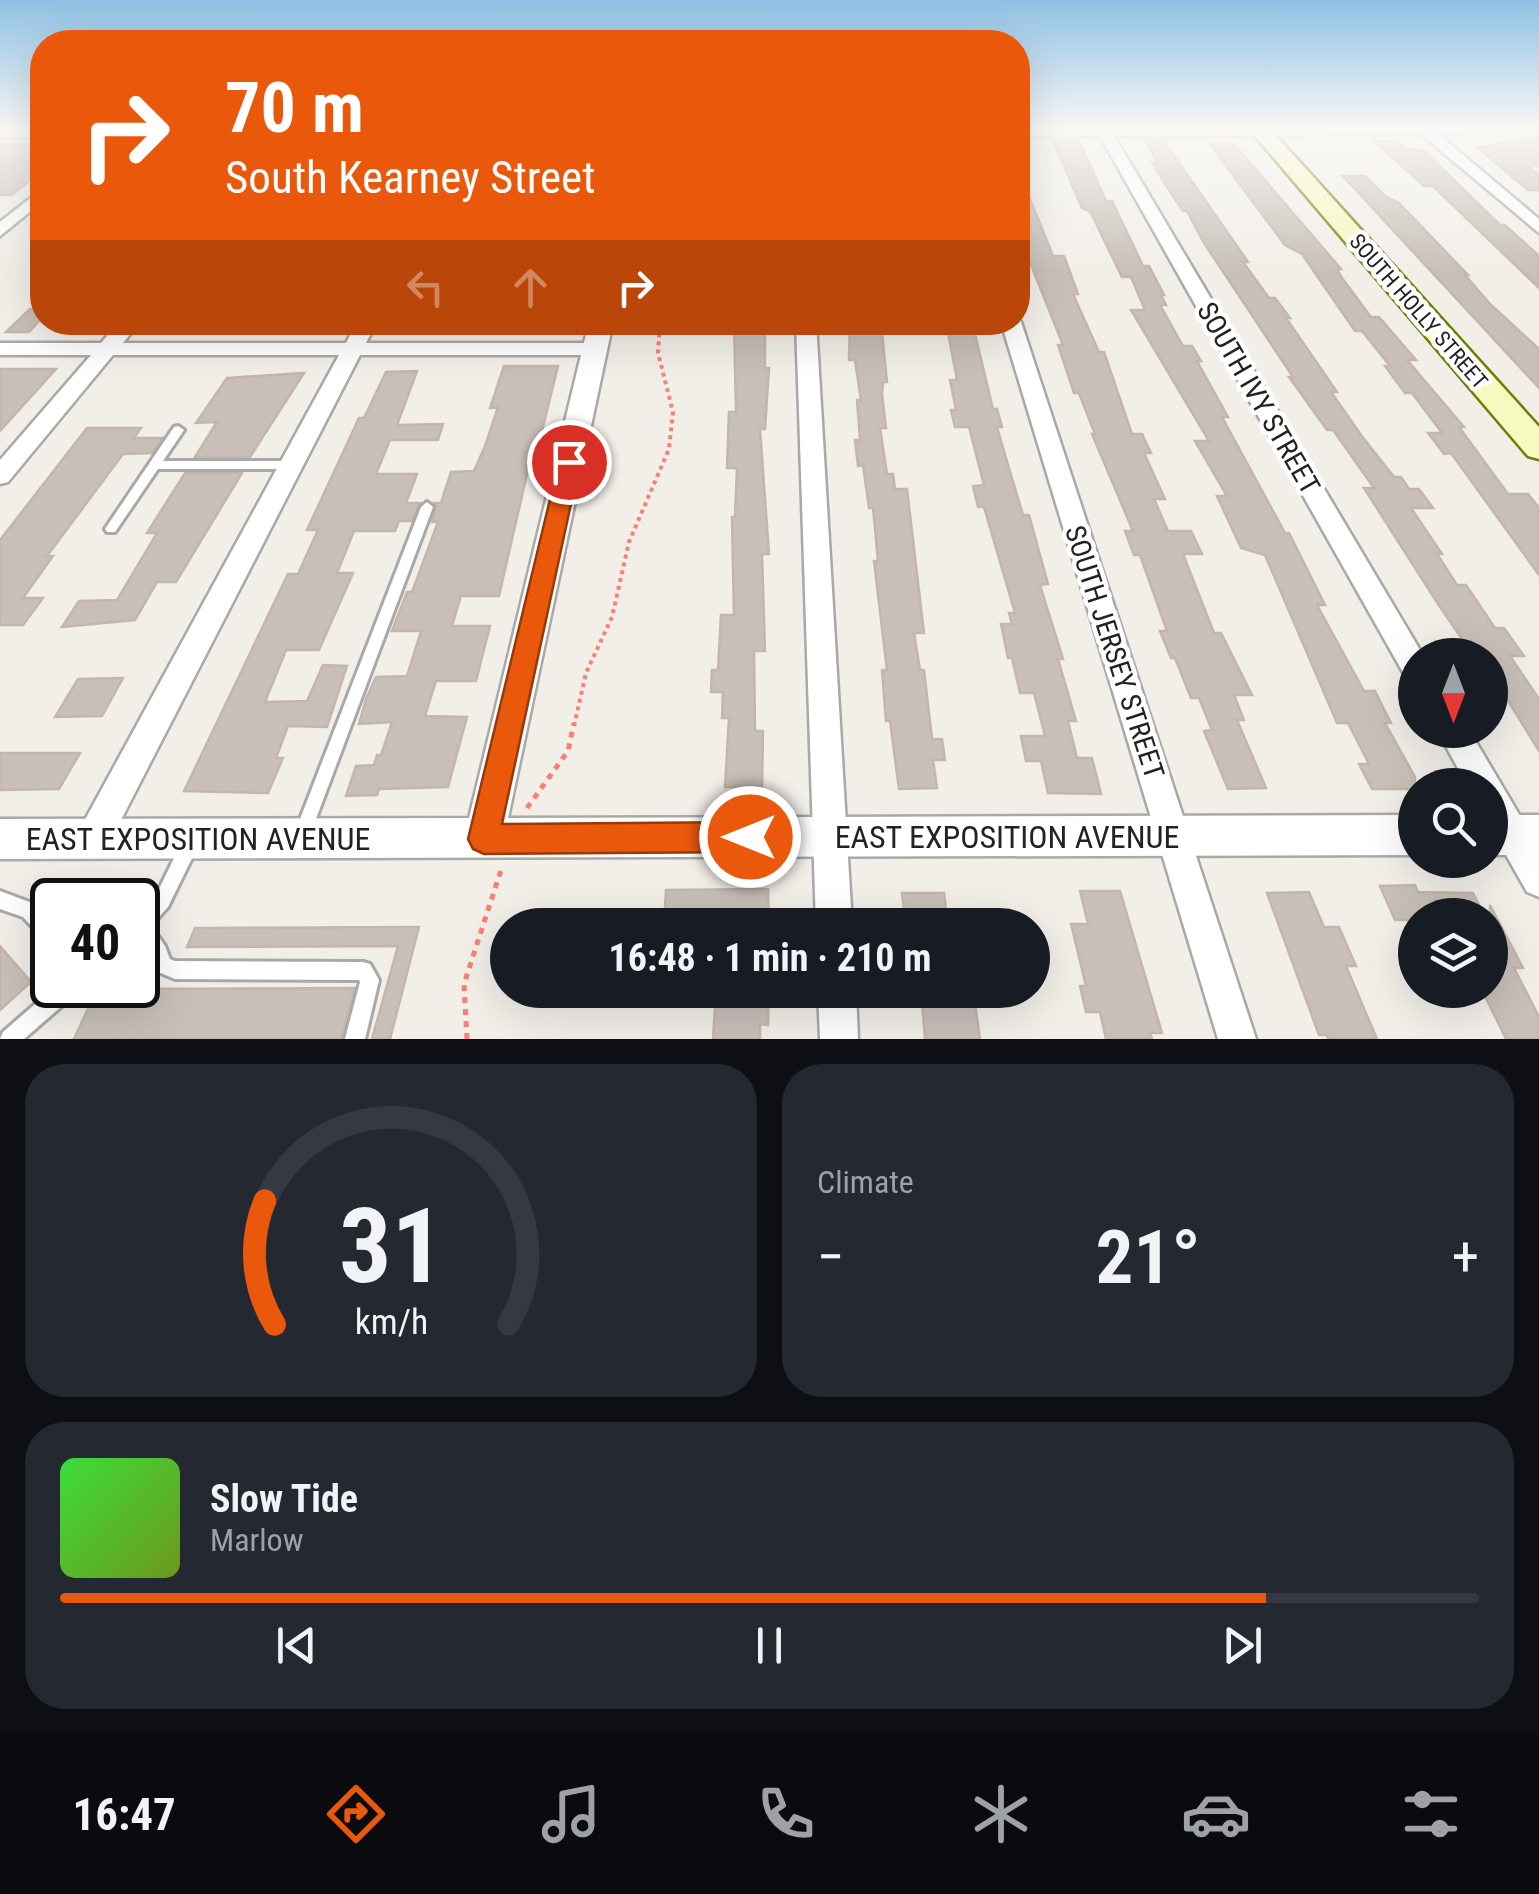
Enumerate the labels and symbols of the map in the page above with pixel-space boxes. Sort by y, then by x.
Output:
street label: SOUTH HOLLY STREET [1345,229,1493,394]
street label: SOUTH IVY STREET [1190,297,1327,500]
pin [527,420,612,505]
street label: SOUTH JERSEY STREET [1058,522,1171,783]
north arrow [1398,638,1508,748]
position arrow [698,785,802,889]
street label: EAST EXPOSITION AVENUE [835,818,1179,856]
street label: EAST EXPOSITION AVENUE [26,820,370,858]
speed limit sign: 40 [30,878,160,1008]

